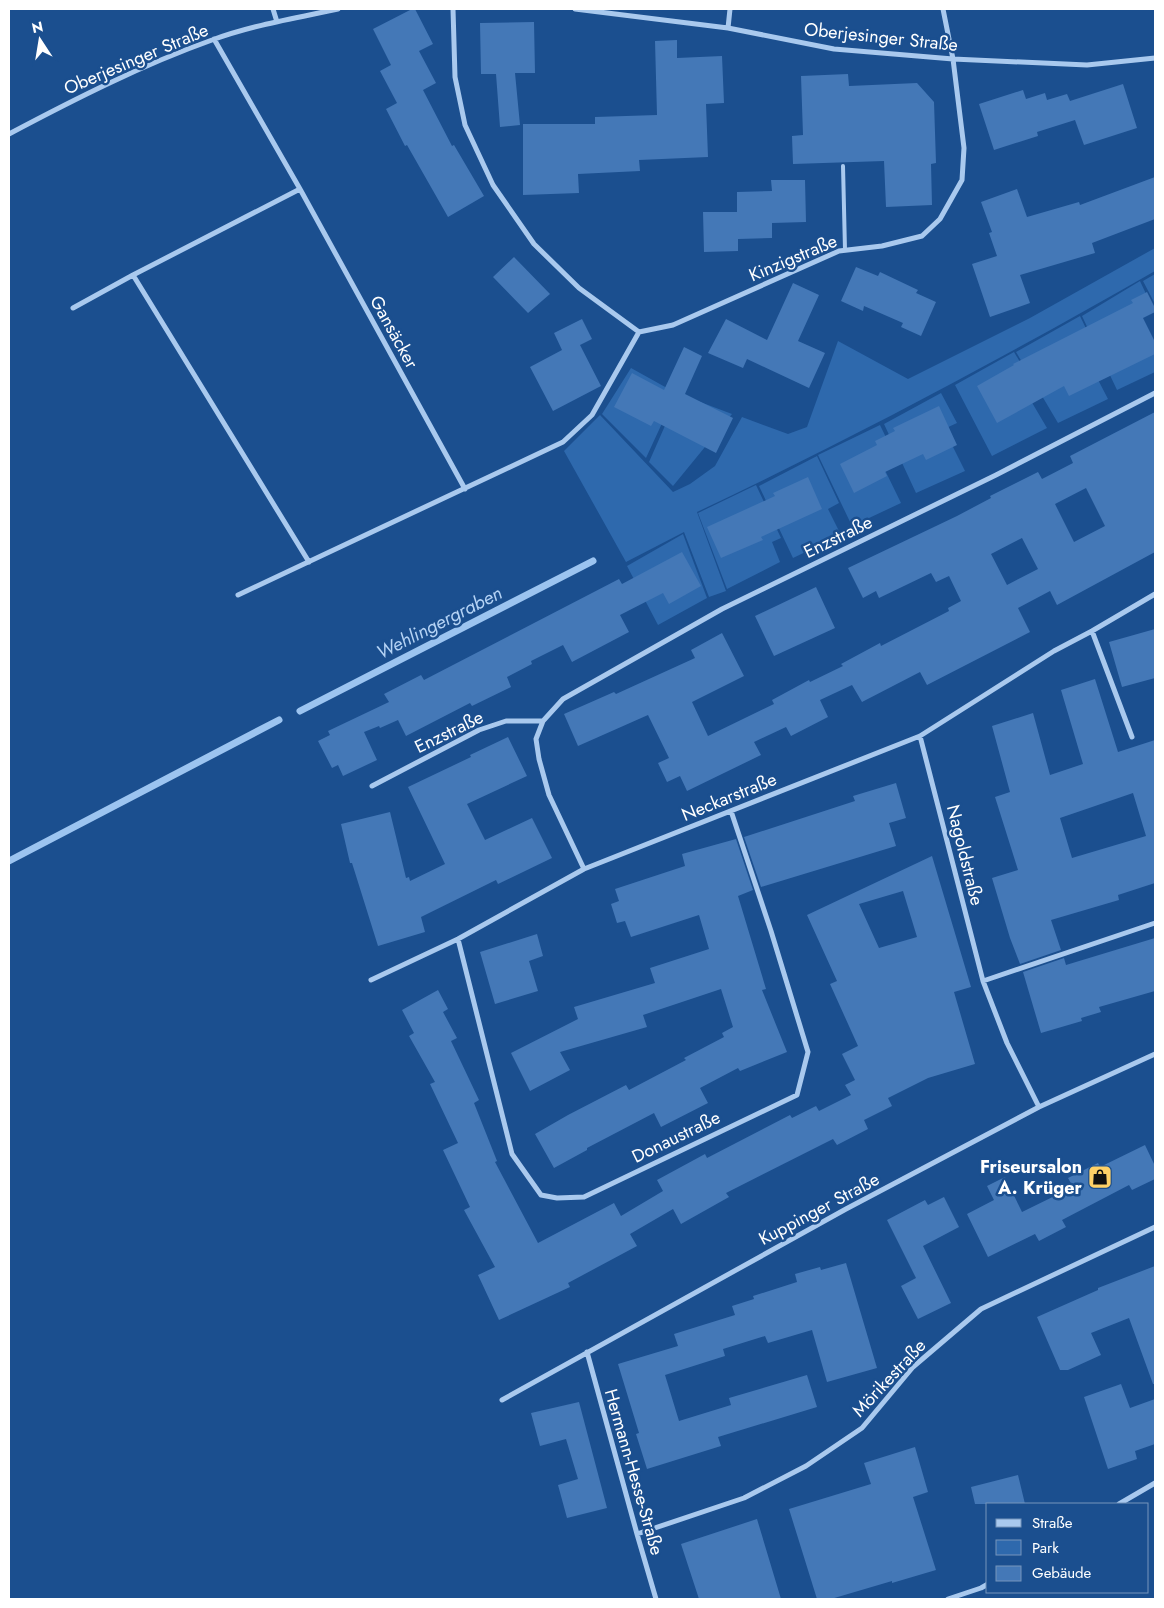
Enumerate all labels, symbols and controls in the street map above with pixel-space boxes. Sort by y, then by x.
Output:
north arrow [15,15,65,65]
text: N [30,16,45,38]
street label: Oberjesinger Straße [803,16,959,58]
street label: Oberjesinger Straße [60,17,212,101]
street label: Kinzigstraße [745,228,841,288]
street label: Gansäcker [363,291,425,374]
street label: Enzstraße [799,509,877,565]
water label: Wehlingergraben [372,579,507,666]
street label: Enzstraße [410,704,488,760]
street label: Neckarstraße [678,766,780,828]
street label: Nagoldstraße [940,802,990,908]
street label: Donaustraße [627,1104,725,1170]
place label: Friseursalon A. Krüger [980,1154,1083,1201]
shop icon: Friseursalon A. Krüger [1087,1164,1113,1190]
street label: Kuppinger Straße [754,1166,884,1252]
street label: Mörikestraße [846,1333,932,1423]
street label: Hermann-Hesse-Straße [598,1386,670,1558]
legend [986,1503,1149,1593]
text: Straße [1032,1512,1073,1534]
text: Park [1032,1537,1059,1559]
text: Gebäude [1032,1562,1092,1584]

